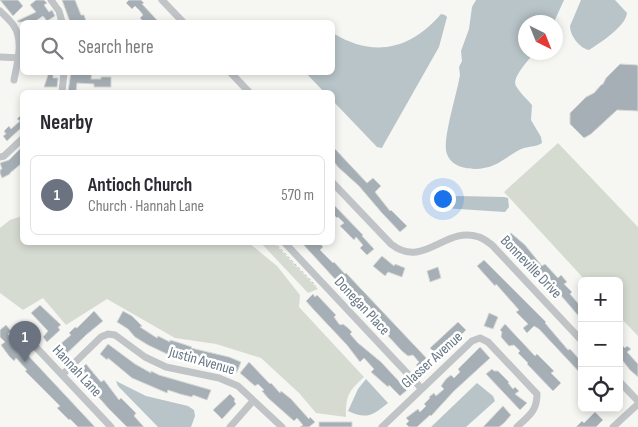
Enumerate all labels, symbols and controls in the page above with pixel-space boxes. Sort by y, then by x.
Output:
north arrow [518,15,563,60]
search box [20,20,335,75]
icon: search [38,34,66,62]
text: Search here [78,36,154,59]
text: Nearby [40,110,93,135]
text: Antioch Church [88,174,192,197]
text: 1 [54,186,60,205]
text: 570 m [281,186,314,205]
your location [430,186,456,212]
text: Church · Hannah Lane [88,197,204,216]
street label: Bonneville Drive [496,231,566,303]
street label: Donegan Place [330,273,394,339]
map controls [578,277,623,412]
button: + [578,277,623,322]
pin: 1 [9,321,41,362]
button: − [578,322,623,367]
street label: Glasser Avenue [397,327,467,393]
street label: Hannah Lane [48,341,106,401]
street label: Justin Avenue [166,342,237,379]
button: locate [578,367,623,412]

